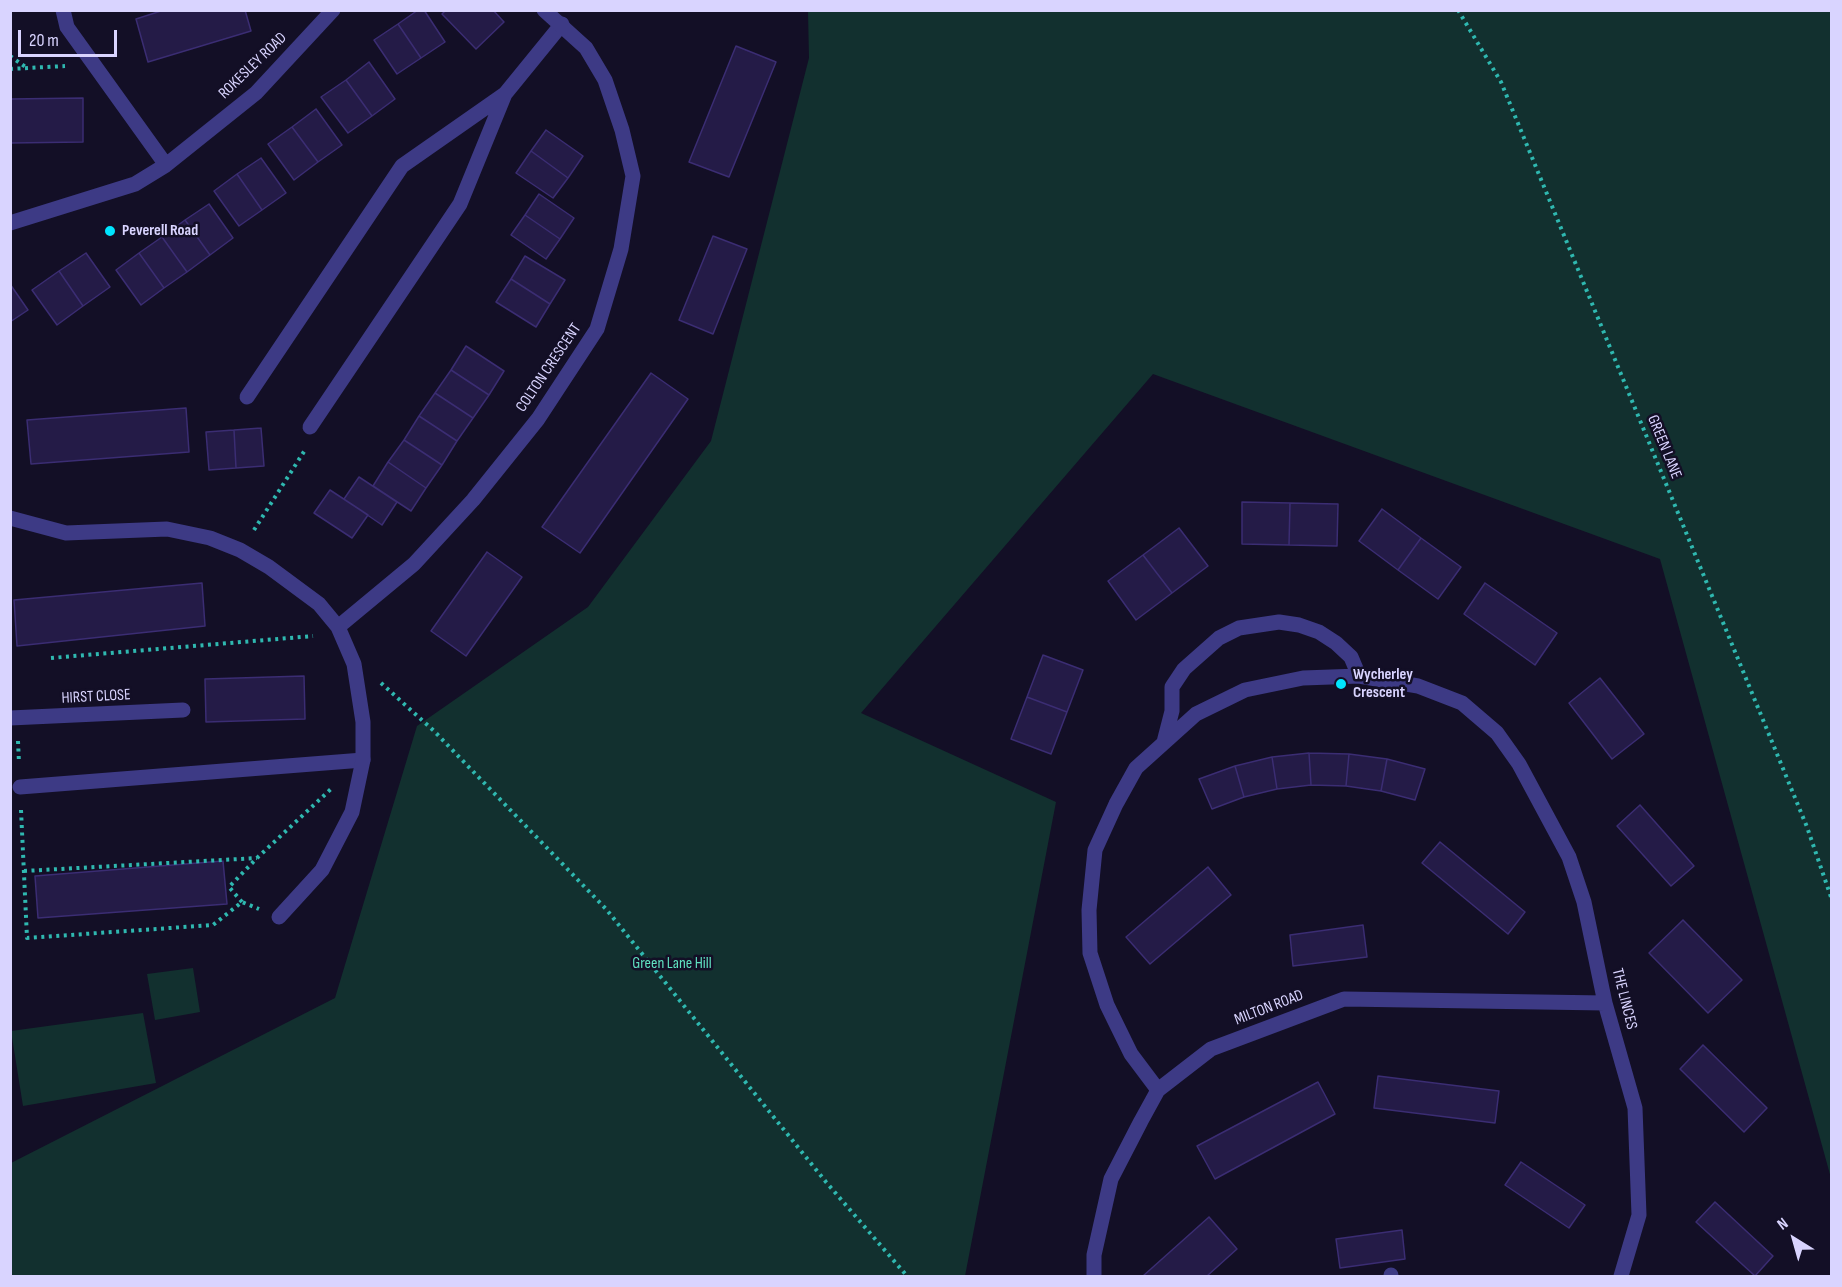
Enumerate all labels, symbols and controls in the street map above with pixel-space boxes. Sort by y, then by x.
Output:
scale bar [21,18,120,56]
street label: ROKESLEY ROAD [215,29,291,103]
text: 20 m [29,30,59,51]
place label: Peverell Road [122,221,198,241]
marker: Peverell Road [103,224,117,238]
street label: COLTON CRESCENT [512,320,586,416]
street label: GREEN LANE [1643,412,1685,482]
place label: Wycherley Crescent [1353,665,1413,703]
marker: Wycherley Crescent [1334,677,1348,691]
street label: HIRST CLOSE [61,686,131,708]
park label: Green Lane Hill [632,954,712,974]
street label: THE LINCES [1607,966,1641,1032]
street label: MILTON ROAD [1232,986,1306,1030]
north arrow [1764,1209,1824,1269]
text: N [1774,1214,1792,1234]

